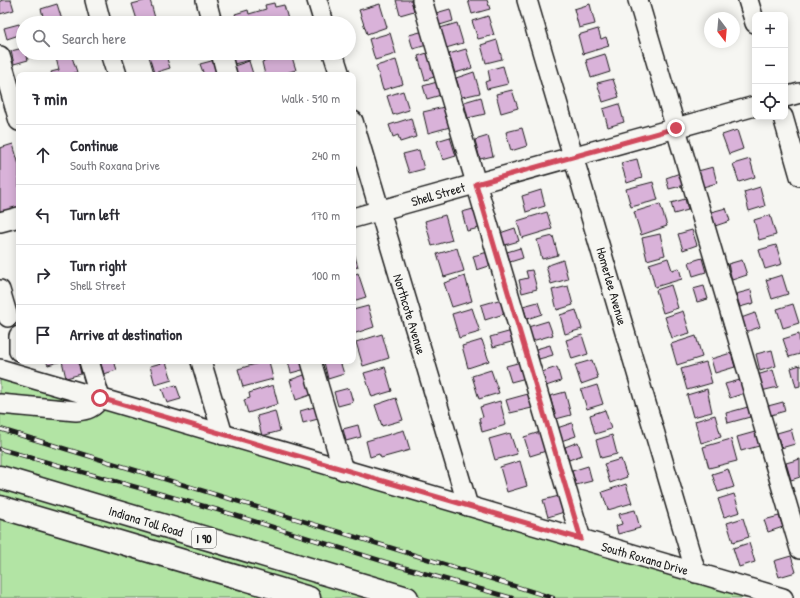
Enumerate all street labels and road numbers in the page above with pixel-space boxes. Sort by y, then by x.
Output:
street label: Shell Street [409,178,468,210]
street label: Homerlee Avenue [592,245,632,327]
street label: Northcote Avenue [389,272,431,356]
street label: Indiana Toll Road [106,501,186,541]
road number: I 90 [192,528,216,548]
street label: South Roxana Drive [599,537,691,579]

